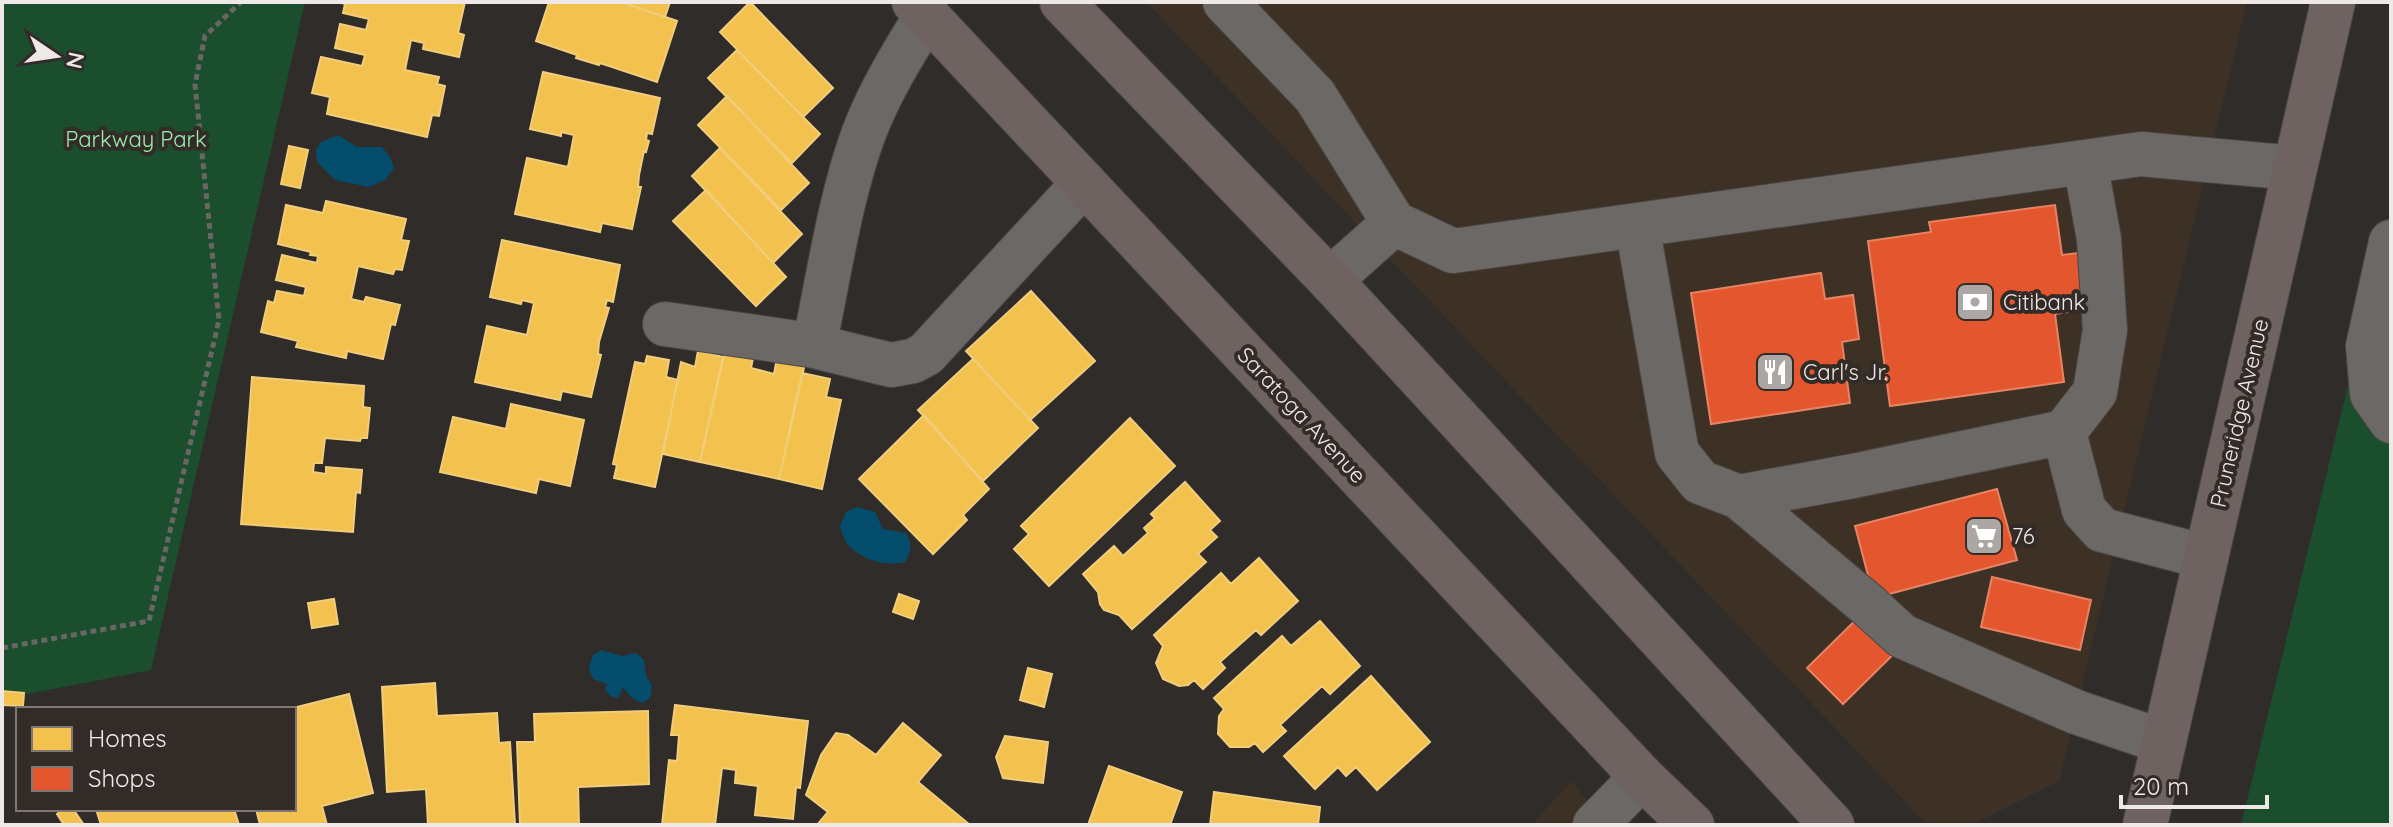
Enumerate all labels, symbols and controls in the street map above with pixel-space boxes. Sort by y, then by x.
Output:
north arrow [16,16,96,96]
text: N [60,49,91,72]
park label: Parkway Park [65,125,207,153]
bank icon: Citibank [1954,281,1996,323]
place label: Citibank [2003,288,2085,316]
street label: Pruneridge Avenue [2204,316,2274,510]
street label: Saratoga Avenue [1232,341,1372,489]
restaurant icon: Carl's Jr. [1754,351,1796,393]
place label: Carl's Jr. [1803,358,1888,386]
supermarket icon: 76 [1963,515,2005,557]
place label: 76 [2012,522,2035,550]
legend [16,707,296,811]
text: Homes [88,723,166,753]
scale bar [2121,759,2267,809]
text: Shops [88,763,155,793]
text: 20 m [2133,771,2189,801]

